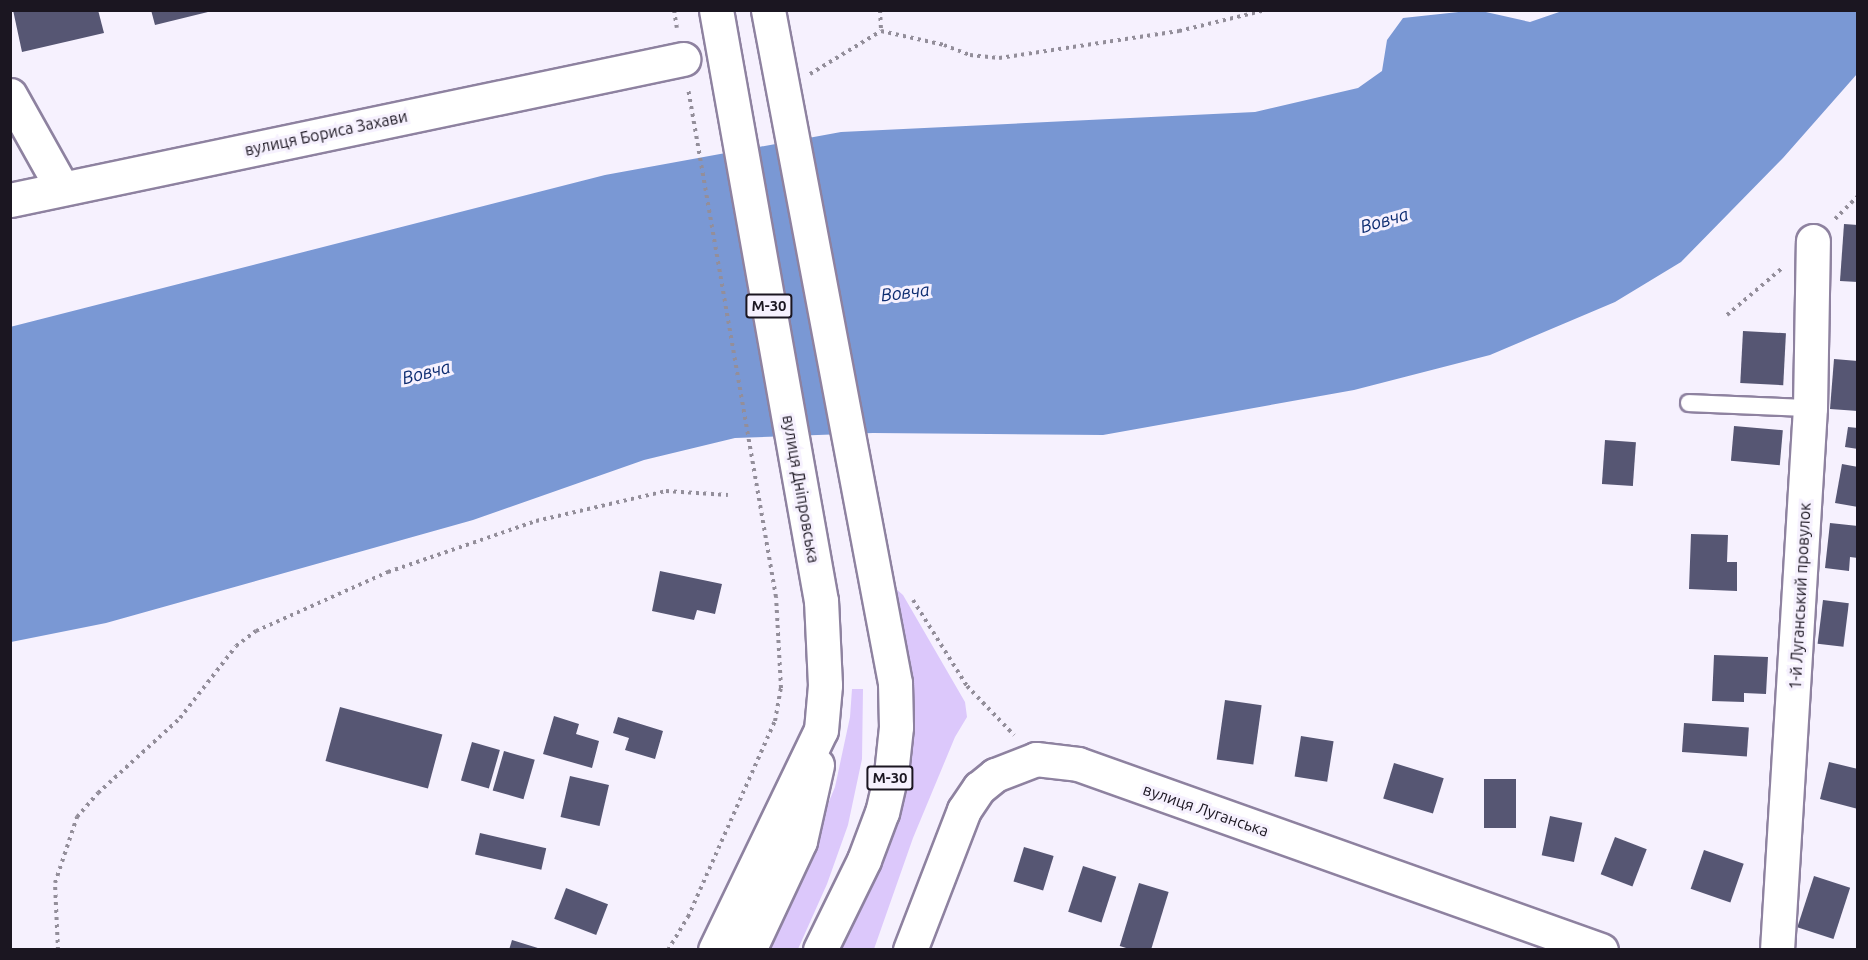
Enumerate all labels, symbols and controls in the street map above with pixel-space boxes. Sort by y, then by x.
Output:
street label: вулиця Бориса Захави [243,106,409,160]
water label: Вовча [1357,203,1411,237]
water label: Вовча [879,278,931,306]
road number: М-30 [745,294,793,318]
water label: Вовча [400,356,452,388]
street label: вулиця Дніпровська [779,413,823,565]
street label: 1-й Луганський провулок [1786,502,1814,690]
road number: М-30 [866,766,914,790]
street label: вулиця Луганська [1141,779,1271,841]

